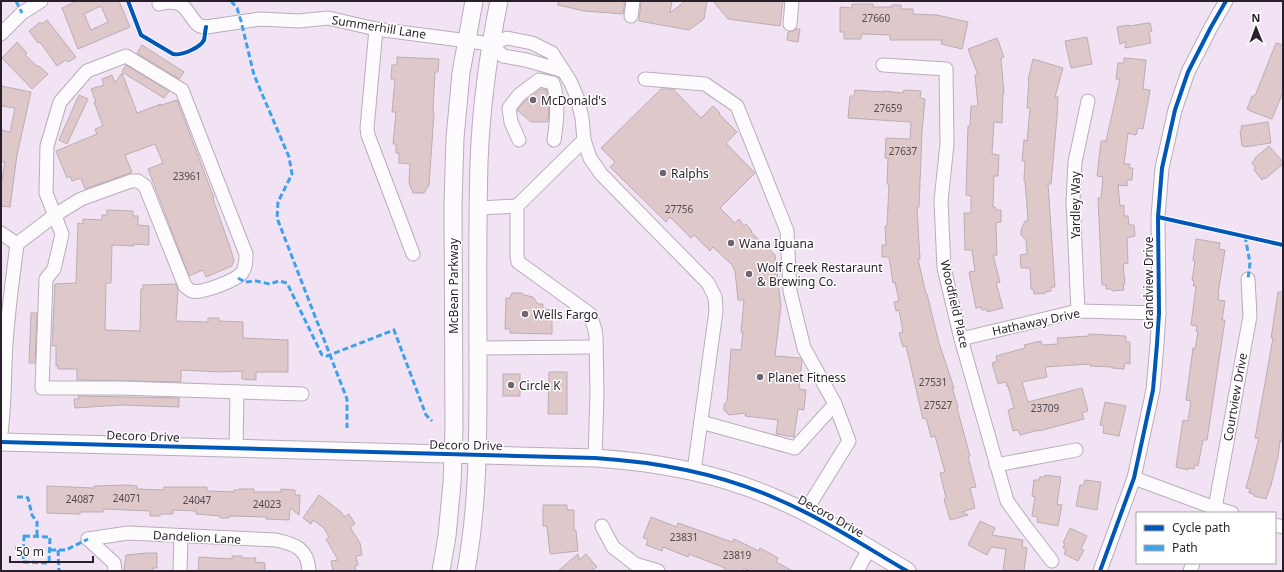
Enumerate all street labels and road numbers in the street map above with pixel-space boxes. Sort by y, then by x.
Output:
street label: Summerhill Lane [331,11,428,43]
street label: Yardley Way [1067,170,1084,239]
street label: Grandview Drive [1140,236,1157,329]
street label: McBean Parkway [445,237,462,334]
street label: Woodfield Place [937,258,973,350]
street label: Hathaway Drive [991,304,1082,340]
street label: Courtview Drive [1219,351,1251,443]
street label: Decoro Drive [106,426,180,446]
street label: Decoro Drive [429,436,503,454]
street label: Decoro Drive [795,491,867,541]
street label: Dandelion Lane [152,526,242,548]

